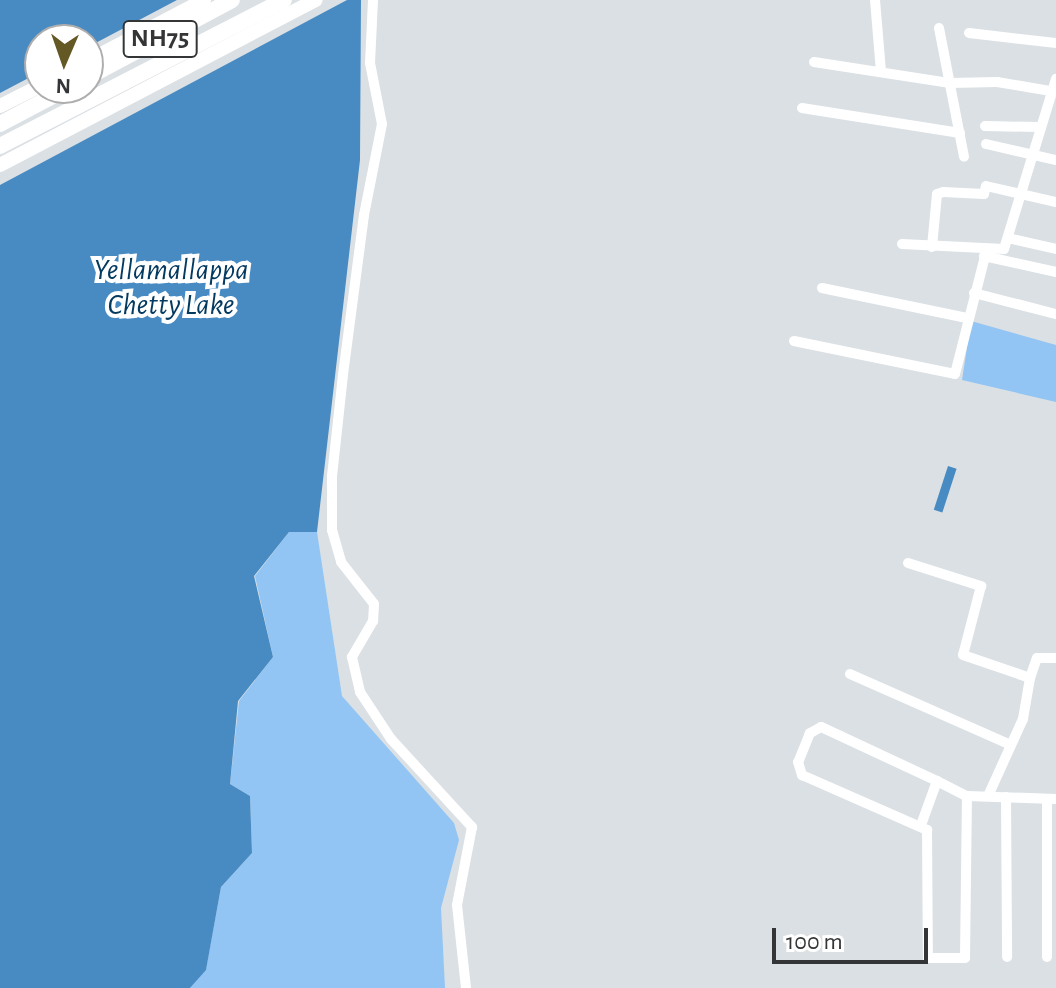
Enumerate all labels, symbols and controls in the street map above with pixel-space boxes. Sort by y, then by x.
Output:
road number: NH75 [122,17,198,61]
north arrow [24,24,104,104]
text: N [55,75,71,97]
water label: Yellamallappa Chetty Lake [94,252,248,322]
scale bar [776,912,932,962]
text: 100 m [786,930,843,954]

